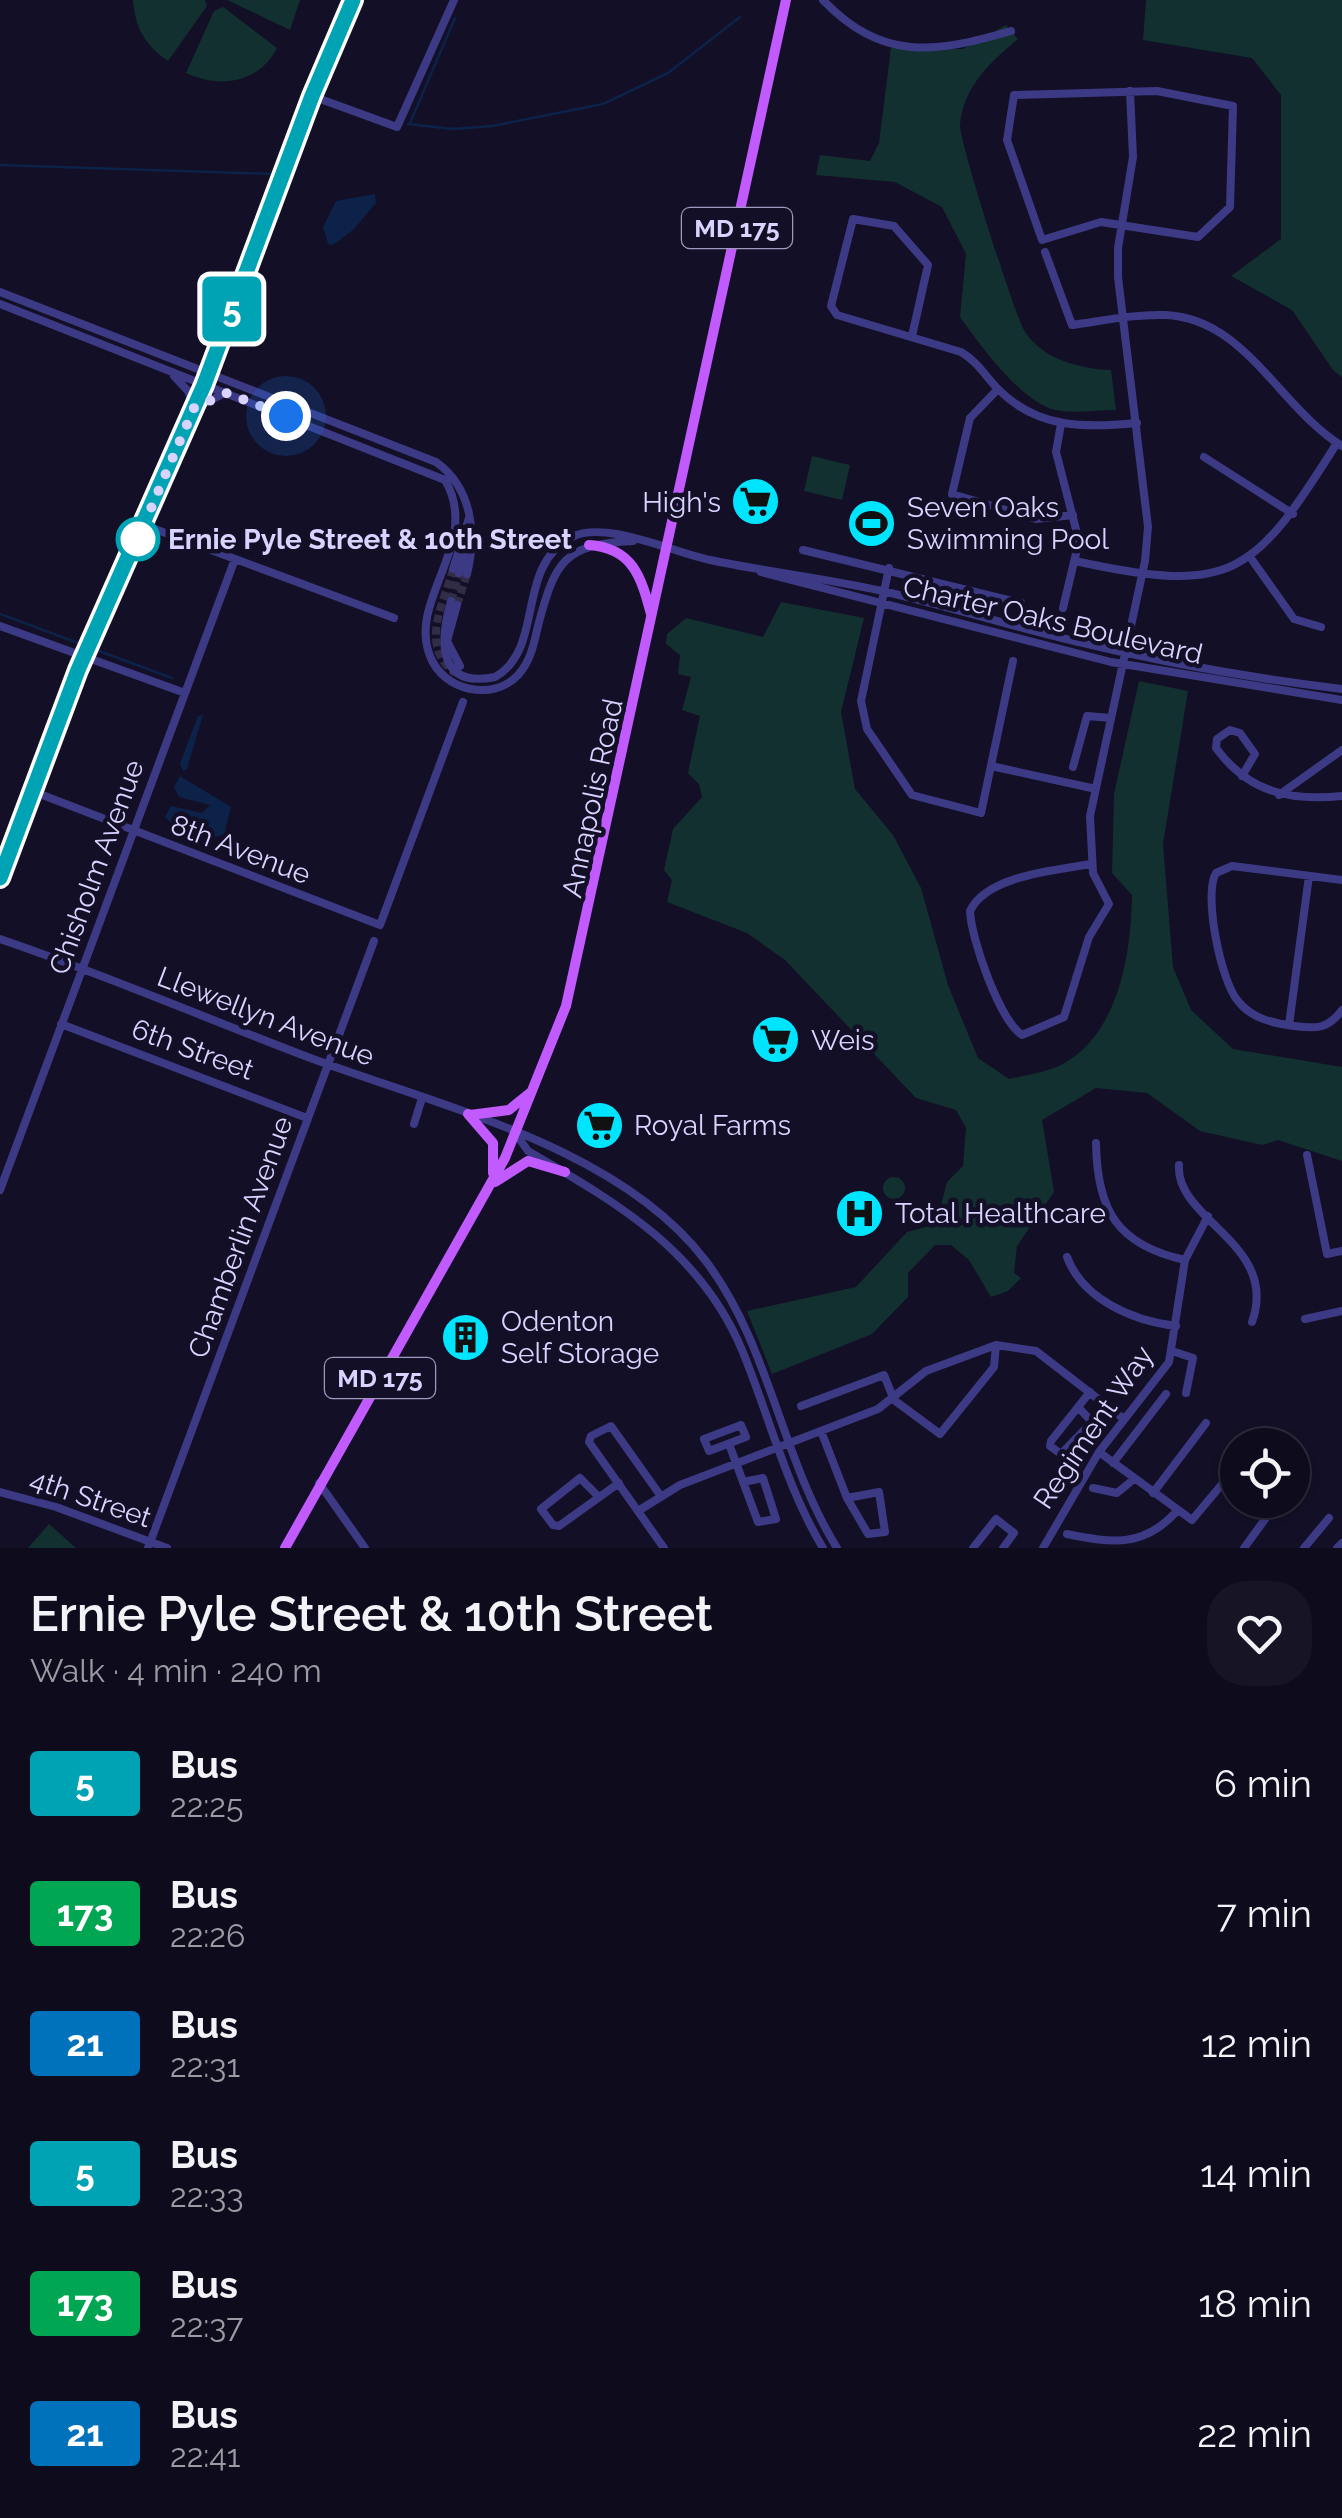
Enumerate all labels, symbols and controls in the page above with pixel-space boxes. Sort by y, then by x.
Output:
road number: MD 175 [682,208,792,248]
line badge: 5 [200,276,264,342]
text: 5 [222,289,242,330]
your location [261,391,311,441]
supermarket icon: High's [730,476,782,528]
place label: High's [642,486,721,519]
place label: Seven Oaks Swimming Pool [907,491,1109,556]
sports icon: Seven Oaks Swimming Pool [846,497,898,549]
marker: Ernie Pyle Street & 10th Street [117,518,159,560]
place label: Ernie Pyle Street & 10th Street [168,523,572,556]
street label: Charter Oaks Boulevard [900,570,1206,671]
street label: Annapolis Road [555,696,630,900]
street label: Chisholm Avenue [42,755,151,979]
street label: 8th Avenue [166,808,315,891]
street label: Llewellyn Avenue [153,960,379,1073]
street label: 6th Street [127,1012,259,1087]
supermarket icon: Weis [750,1014,802,1066]
place label: Weis [811,1024,874,1057]
supermarket icon: Royal Farms [573,1099,625,1151]
place label: Royal Farms [634,1109,791,1142]
street label: Chamberlin Avenue [181,1112,300,1362]
hospital icon: Total Healthcare [834,1187,886,1239]
place label: Total Healthcare [895,1197,1106,1230]
place label: Odenton Self Storage [501,1305,659,1370]
building icon: Odenton Self Storage [440,1311,492,1363]
street label: Regiment Way [1027,1340,1160,1515]
road number: MD 175 [325,1358,435,1398]
map controls [1220,1428,1310,1518]
button: locate [1220,1428,1310,1518]
street label: 4th Street [26,1462,156,1535]
button: heart [1207,1581,1312,1686]
text: Ernie Pyle Street & 10th Street [30,1586,713,1642]
text: Walk · 4 min · 240 m [30,1652,322,1689]
text: Bus [170,1742,238,1787]
text: 6 min [1214,1761,1312,1806]
text: 5 [75,1763,95,1804]
text: 22:25 [170,1787,243,1824]
text: Bus [170,1872,238,1917]
text: 7 min [1217,1891,1312,1936]
text: 173 [57,1893,113,1934]
text: 22:26 [170,1917,245,1954]
text: Bus [170,2002,238,2047]
text: 12 min [1201,2021,1312,2066]
text: 21 [66,2023,104,2064]
text: 22:31 [170,2047,240,2084]
text: Bus [170,2132,238,2177]
text: 14 min [1200,2151,1312,2196]
text: 5 [75,2153,95,2194]
text: 22:33 [170,2177,244,2214]
text: Bus [170,2262,238,2307]
text: 18 min [1198,2281,1312,2326]
text: 173 [57,2283,113,2324]
text: 22:37 [170,2307,243,2344]
text: Bus [170,2392,238,2437]
text: 22 min [1197,2411,1312,2456]
text: 21 [66,2413,104,2454]
text: 22:41 [170,2437,241,2474]

